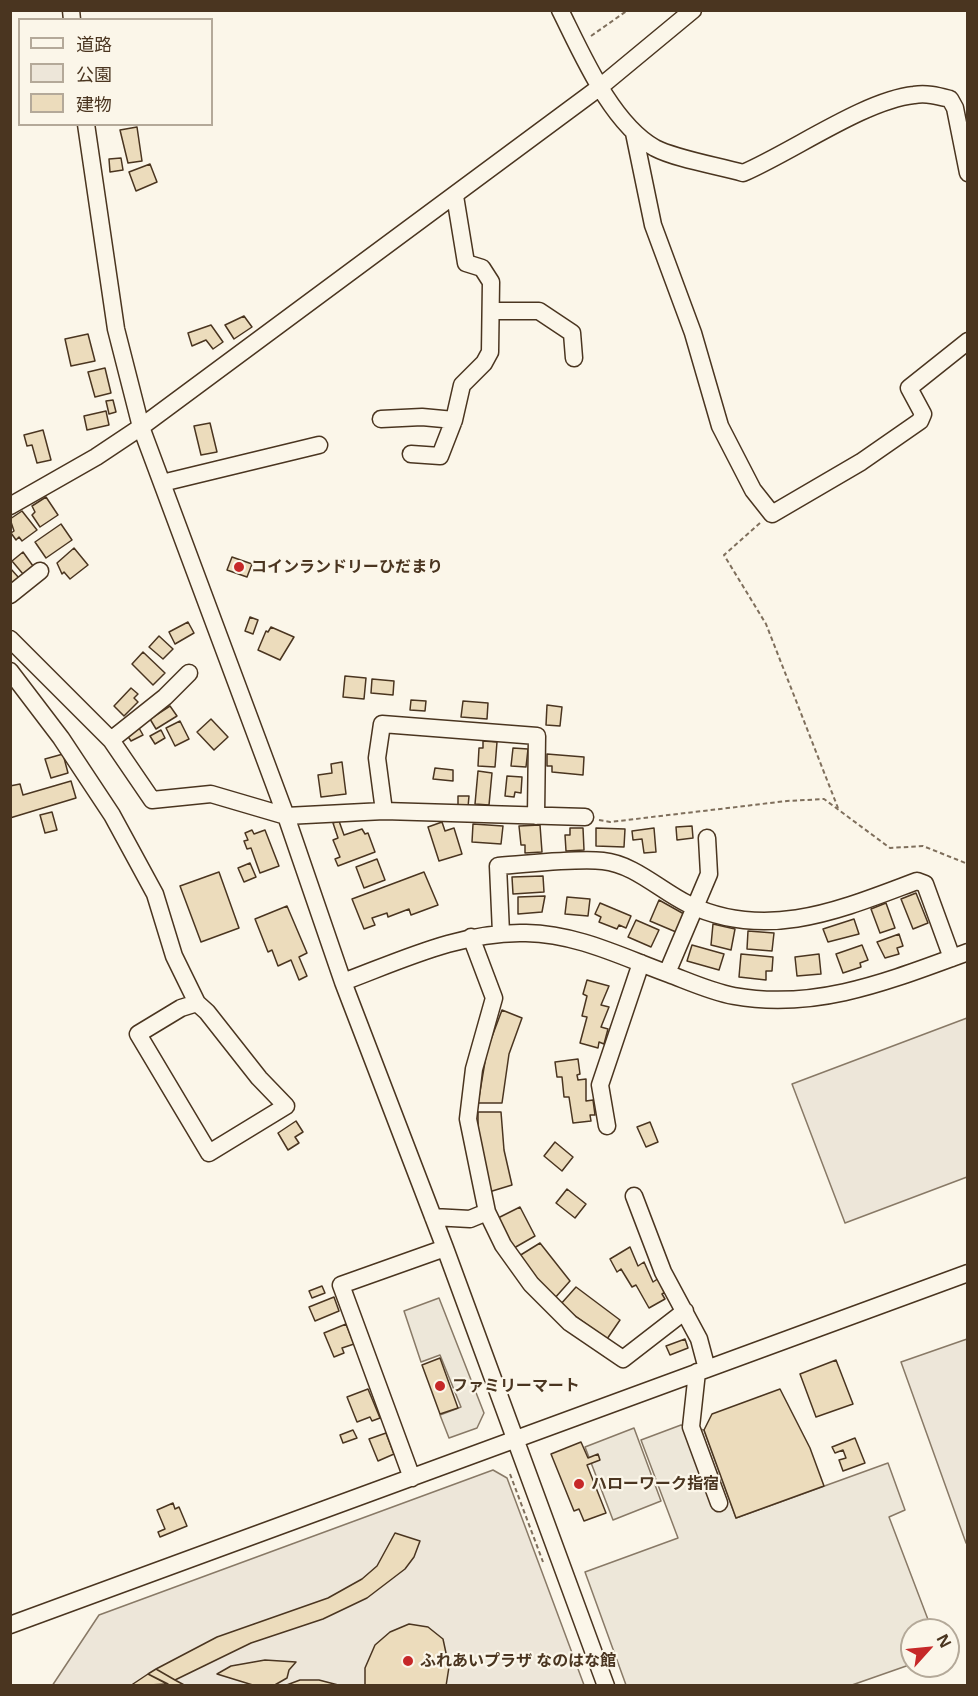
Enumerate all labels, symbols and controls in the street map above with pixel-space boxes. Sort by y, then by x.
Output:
legend [18,18,213,126]
text: 道路 [76,32,112,56]
text: 公園 [76,62,112,86]
text: 建物 [76,92,112,116]
place label: コインランドリーひだまり [251,557,443,577]
marker: コインランドリーひだまり [232,560,246,574]
place label: ファミリーマート [452,1376,580,1396]
marker: ファミリーマート [433,1379,447,1393]
place label: ハローワーク指宿 [591,1474,719,1494]
marker: ハローワーク指宿 [572,1477,586,1491]
north arrow [900,1618,960,1678]
text: N [931,1630,957,1652]
place label: ふれあいプラザ なのはな館 [420,1651,616,1671]
marker: ふれあいプラザ なのはな館 [401,1654,415,1668]

